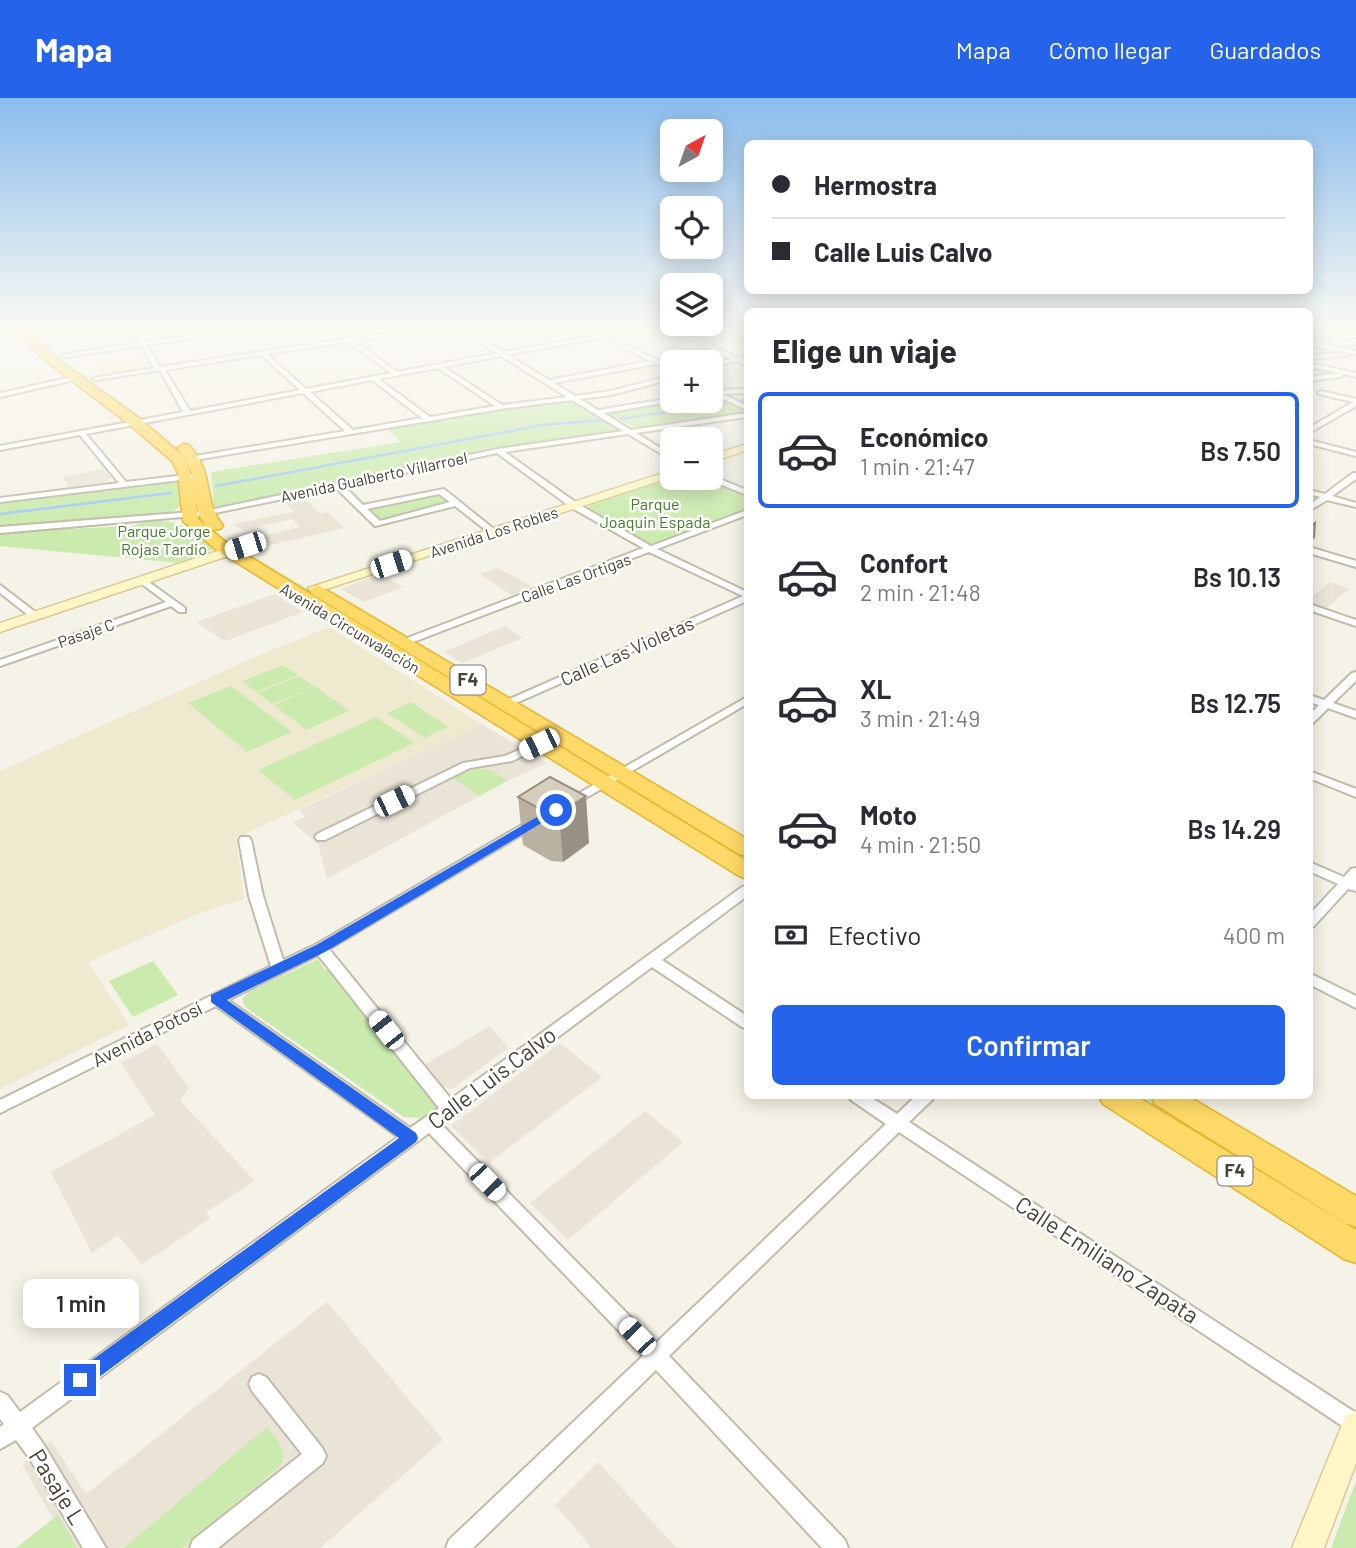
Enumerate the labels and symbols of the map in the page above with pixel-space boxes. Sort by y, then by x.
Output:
north arrow [660,119,723,182]
street label: Avenida Gualberto Villarroel [279,447,469,506]
park label: Parque Joaquin Espada [600,494,710,531]
street label: Avenida Los Robles [427,502,560,561]
park label: Parque Jorge Rojas Tardio [117,521,211,558]
car [222,530,269,562]
car [368,548,415,580]
street label: Calle Las Ortigas [518,549,633,606]
street label: Avenida Circunvalación [277,578,424,677]
street label: Calle Las Violetas [556,611,697,690]
street label: Pasaje C [55,614,117,651]
road number: F4 [450,666,486,694]
car [516,725,563,763]
car [371,782,418,820]
route start [540,794,572,826]
street label: Avenida Potosí [88,996,206,1071]
car [365,1007,408,1053]
street label: Calle Luis Calvo [422,1020,561,1135]
road number: F4 [1218,1156,1252,1186]
car [465,1160,510,1204]
street label: Calle Emiliano Zapata [1011,1189,1204,1329]
callout: 1 min [22,1278,138,1328]
car [615,1314,660,1358]
route end [64,1364,96,1396]
street label: Pasaje L [24,1444,92,1529]

